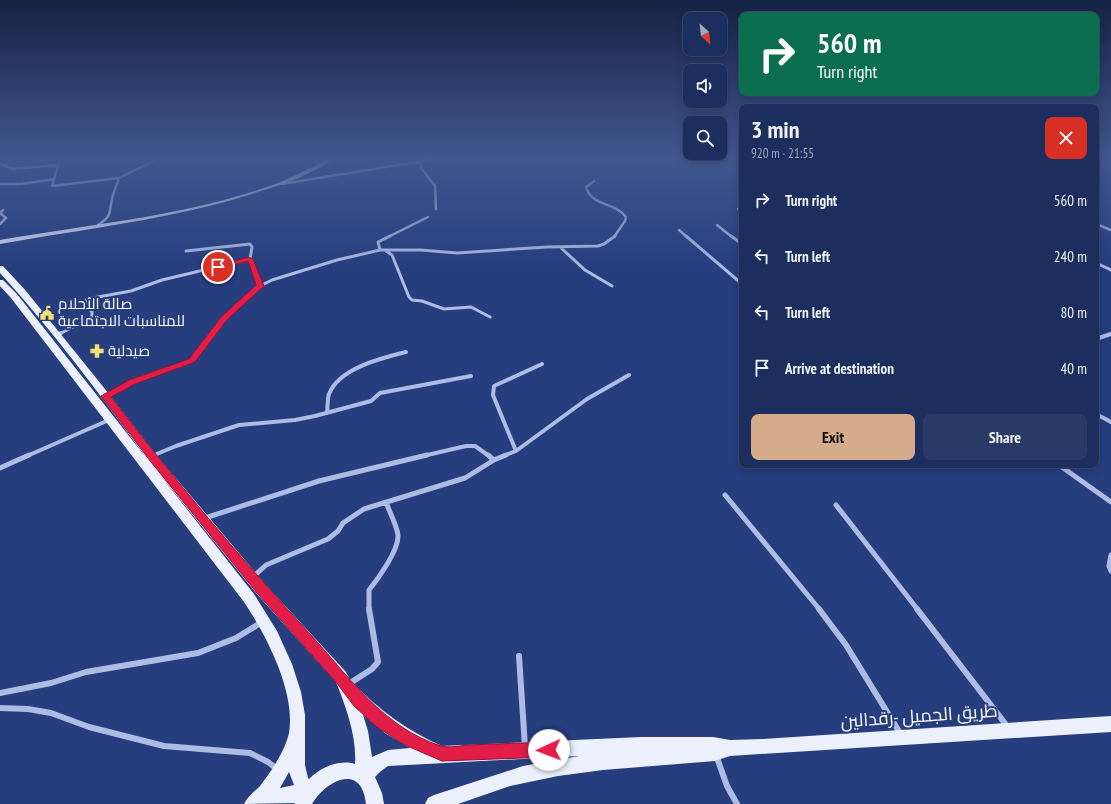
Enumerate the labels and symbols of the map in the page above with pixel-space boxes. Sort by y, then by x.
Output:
north arrow [683,12,727,56]
pin [201,250,235,284]
place label: صالة الأحلام للمناسبات الاجتماعية [58,294,185,330]
public building icon: صالة الأحلام للمناسبات الاجتماعية [39,305,55,321]
place label: صيدلية [108,341,150,360]
pharmacy icon: صيدلية [89,343,105,359]
street label: طريق الجميل -رقدالين [840,699,998,733]
position arrow [528,729,570,771]

